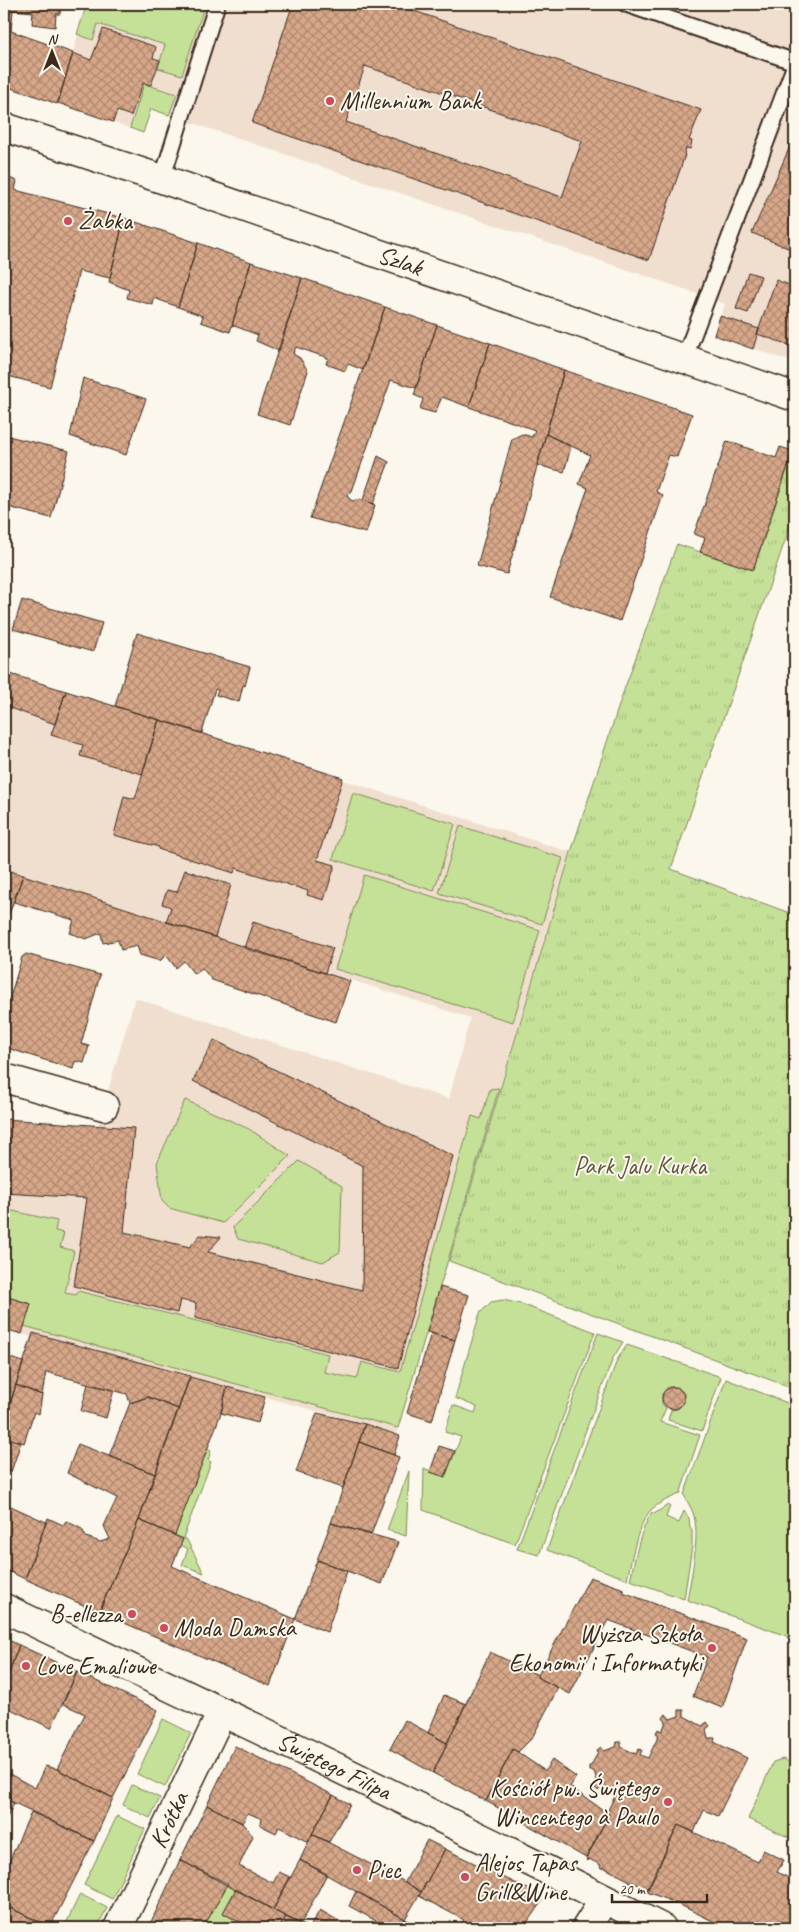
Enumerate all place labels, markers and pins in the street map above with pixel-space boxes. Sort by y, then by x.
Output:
place label: Millennium Bank [340,85,483,117]
marker: Millennium Bank [324,95,336,107]
place label: Żabka [78,205,134,237]
marker: Żabka [62,215,74,227]
place label: B-ellezza [50,1598,125,1630]
marker: B-ellezza [126,1608,138,1620]
place label: Moda Damska [174,1612,297,1644]
place label: Wyższa Szkoła Ekonomii i Informatyki [509,1618,705,1679]
marker: Moda Damska [158,1622,170,1634]
marker: Wyższa Szkoła Ekonomii i Informatyki [706,1642,718,1654]
place label: Love Emaliowe [36,1650,157,1682]
marker: Love Emaliowe [20,1660,32,1672]
place label: Kościół pw. Świętego Wincentego à Paulo [490,1772,661,1833]
marker: Kościół pw. Świętego Wincentego à Paulo [662,1796,674,1808]
place label: Alejos Tapas Grill&Wine [475,1847,579,1908]
place label: Piec [367,1854,402,1886]
marker: Piec [351,1864,363,1876]
marker: Alejos Tapas Grill&Wine [459,1871,471,1883]

